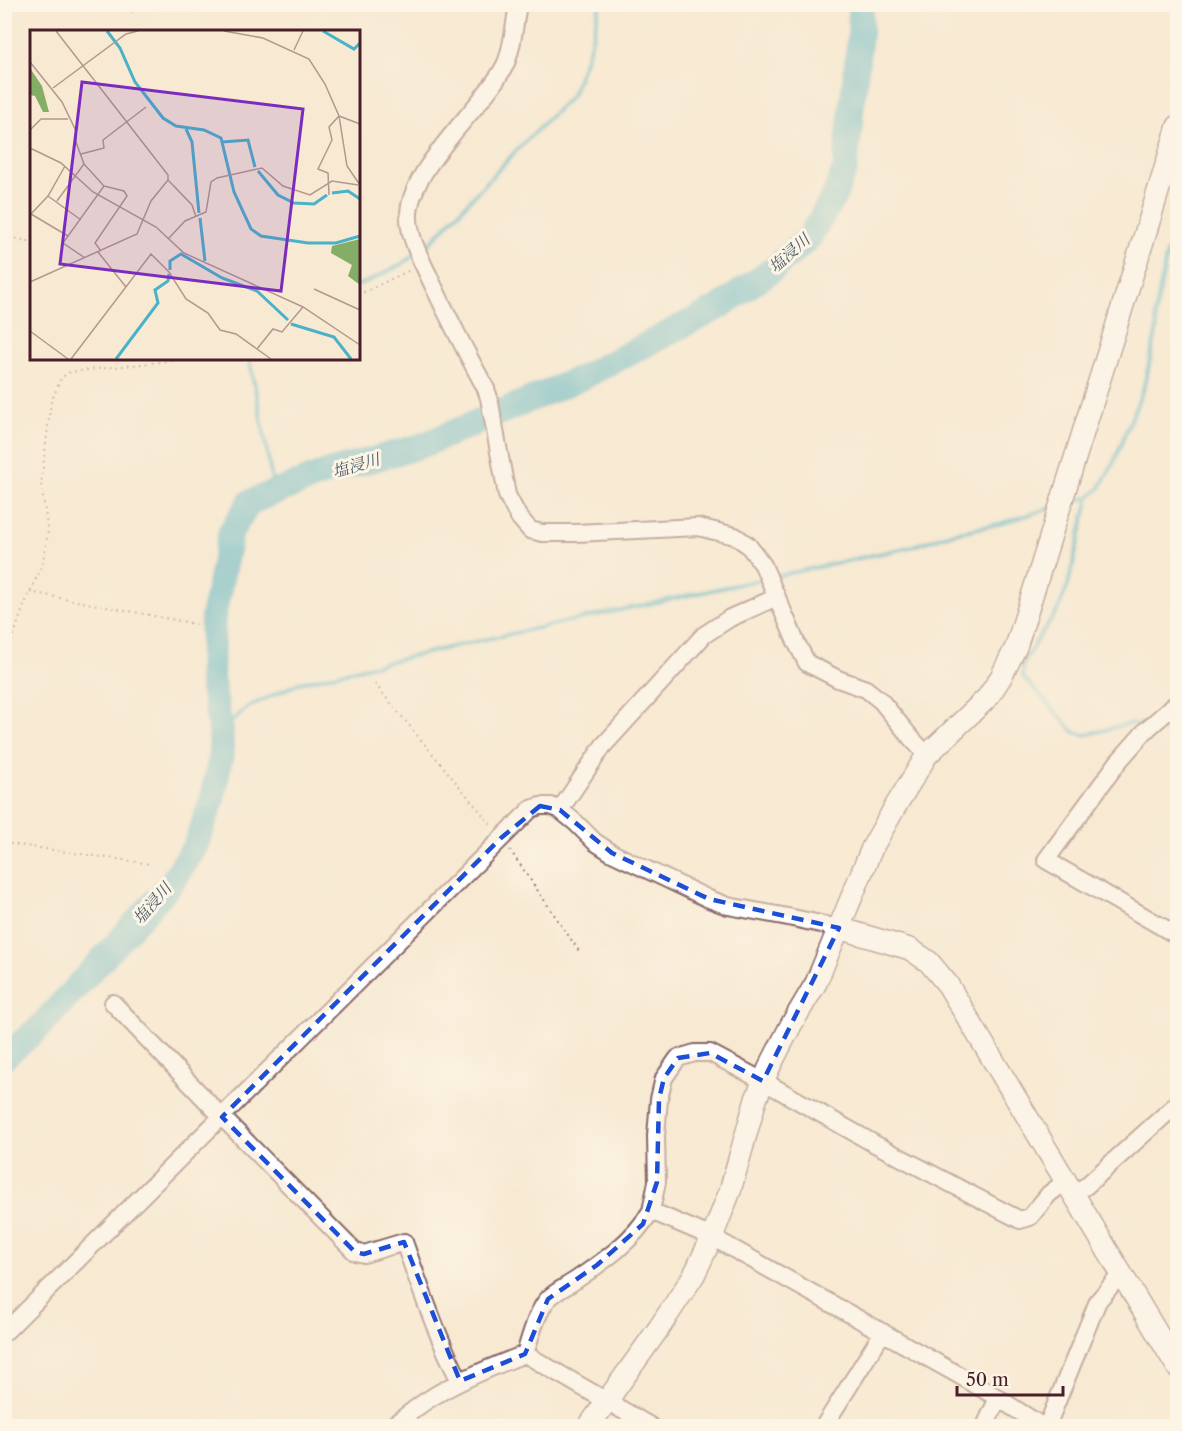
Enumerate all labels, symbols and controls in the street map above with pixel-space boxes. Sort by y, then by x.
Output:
inset map [30,30,360,360]
water label: 塩浸川 [764,228,815,276]
water label: 塩浸川 [330,448,384,481]
water label: 塩浸川 [129,877,177,928]
scale bar [957,1359,1064,1397]
text: 50 m [966,1369,1009,1391]

